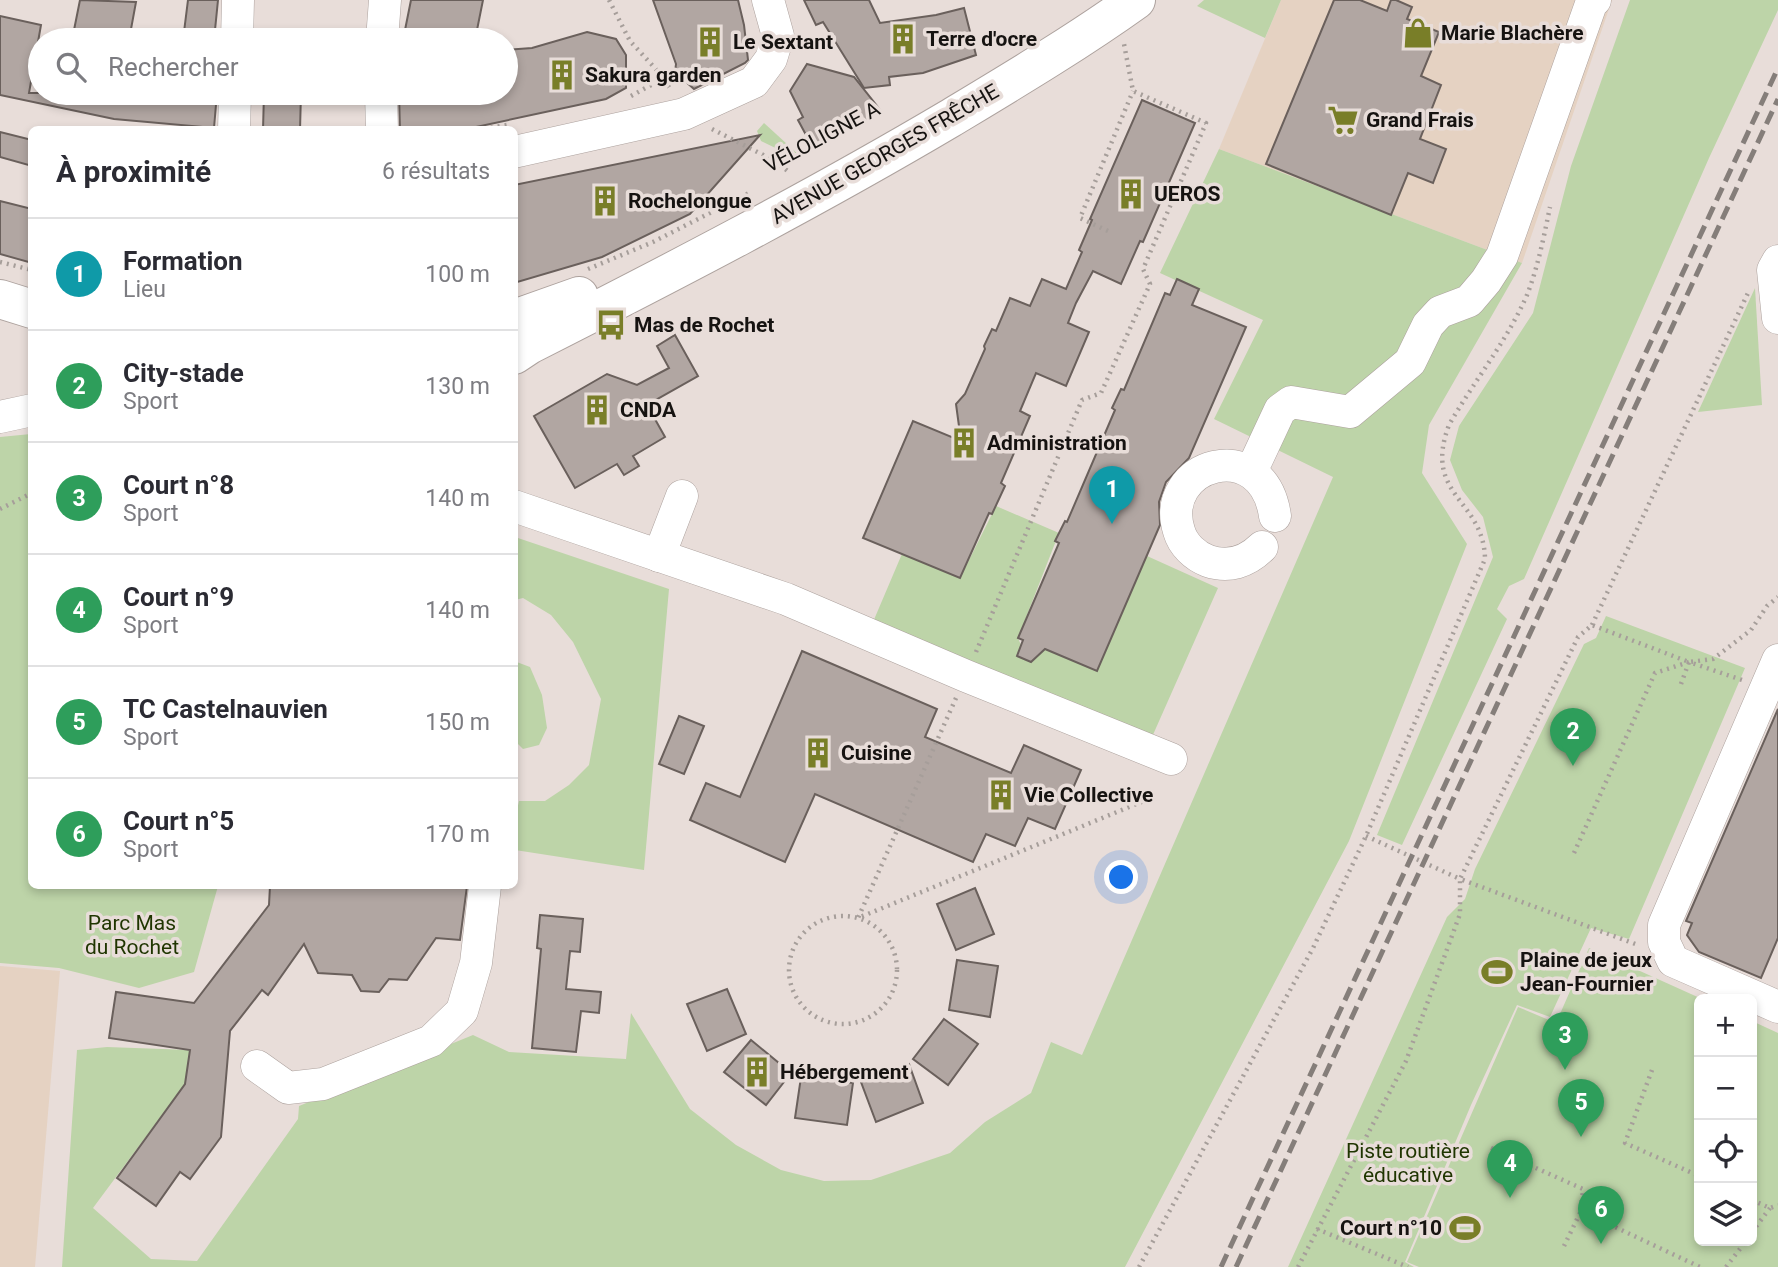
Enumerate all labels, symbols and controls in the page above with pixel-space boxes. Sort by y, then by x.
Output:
shop icon: Marie Blachère [1401,16,1435,50]
place label: Marie Blachère [1441,21,1584,45]
building icon: Terre d'ocre [886,22,920,56]
building icon: Le Sextant [693,25,727,59]
place label: Terre d'ocre [926,27,1037,51]
search box [28,28,518,105]
place label: Le Sextant [733,30,833,54]
icon: search [52,48,90,86]
text: Rechercher [108,52,239,82]
building icon: Sakura garden [545,58,579,92]
place label: Sakura garden [585,63,722,87]
street label: AVENUE GEORGES FRÊCHE [767,79,1003,229]
street label: VÉLOLIGNE A [760,96,884,178]
supermarket icon: Grand Frais [1326,103,1360,137]
place label: Grand Frais [1366,108,1474,132]
text: À proximité [56,154,211,189]
text: 6 résultats [382,158,490,185]
building icon: UEROS [1114,177,1148,211]
place label: UEROS [1154,182,1221,206]
building icon: Rochelongue [588,184,622,218]
place label: Rochelongue [628,189,752,213]
text: Formation [123,246,243,276]
text: 1 [72,261,86,288]
text: 100 m [425,261,490,288]
text: Lieu [123,276,166,303]
bus stop icon: Mas de Rochet [594,308,628,342]
place label: Mas de Rochet [634,313,774,337]
text: City-stade [123,358,244,388]
text: 2 [72,373,86,400]
text: 130 m [425,373,490,400]
text: Sport [123,388,179,415]
building icon: CNDA [580,393,614,427]
place label: CNDA [620,398,677,422]
building icon: Administration [947,426,981,460]
place label: Administration [987,431,1127,455]
pin: 1 [1089,466,1135,524]
text: Court n°8 [123,470,234,500]
text: 3 [72,485,86,512]
text: 140 m [425,485,490,512]
text: Sport [123,500,179,527]
text: Court n°9 [123,582,234,612]
text: 4 [72,597,86,624]
text: 140 m [425,597,490,624]
text: Sport [123,612,179,639]
text: TC Castelnauvien [123,694,328,724]
pin: 2 [1550,708,1596,766]
text: 5 [72,709,86,736]
text: 150 m [425,709,490,736]
text: Sport [123,724,179,751]
building icon: Cuisine [801,736,835,770]
place label: Cuisine [841,741,912,765]
building icon: Vie Collective [984,778,1018,812]
place label: Vie Collective [1024,783,1153,807]
text: Court n°5 [123,806,234,836]
text: 6 [72,821,86,848]
text: 170 m [425,821,490,848]
text: Sport [123,836,179,863]
your location [1104,860,1138,894]
park label: Parc Mas du Rochet [85,911,179,959]
place label: Plaine de jeux Jean-Fournier [1520,948,1654,996]
sports icon: Plaine de jeux Jean-Fournier [1480,955,1514,989]
map controls [1694,994,1757,1246]
button: + [1694,994,1757,1057]
pin: 3 [1542,1012,1588,1070]
building icon: Hébergement [740,1055,774,1089]
button: − [1694,1057,1757,1120]
place label: Hébergement [780,1060,909,1084]
pin: 5 [1558,1079,1604,1137]
button: locate [1694,1120,1757,1183]
park label: Piste routière éducative [1346,1139,1470,1187]
pin: 4 [1487,1140,1533,1198]
button: layers [1694,1183,1757,1246]
pin: 6 [1578,1186,1624,1244]
sports icon: Court n°10 [1448,1211,1482,1245]
place label: Court n°10 [1340,1216,1442,1240]

